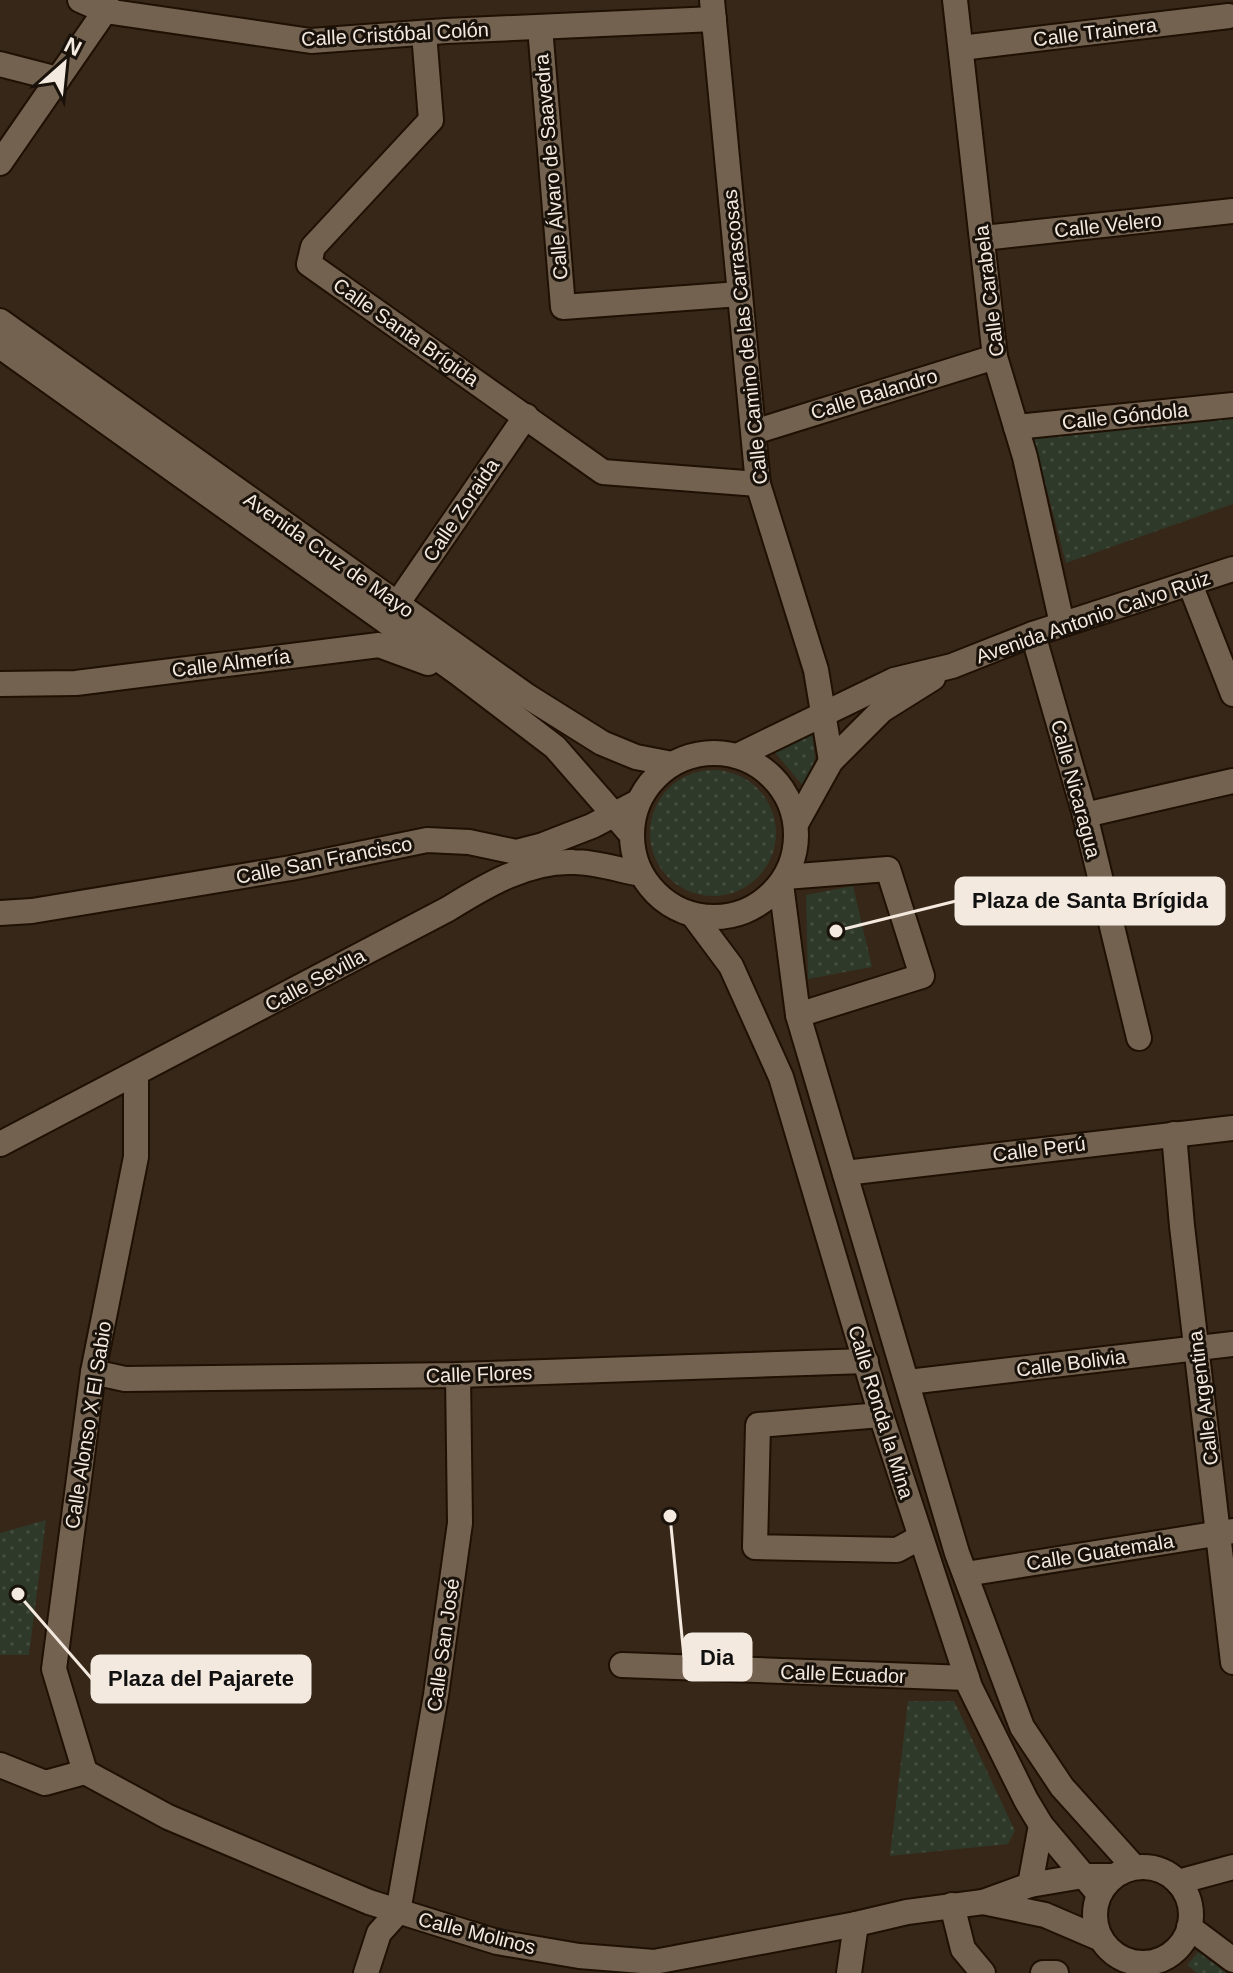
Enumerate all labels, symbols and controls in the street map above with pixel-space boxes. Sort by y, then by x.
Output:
street label: Calle Trainera [1032,13,1159,51]
street label: Calle Cristóbal Colón [301,18,489,50]
north arrow [24,24,104,104]
text: N [60,32,86,61]
street label: Calle Álvaro de Saavedra [530,52,572,281]
street label: Calle Camino de las Carrascosas [719,188,771,486]
street label: Calle Velero [1053,208,1163,242]
street label: Calle Carabela [970,223,1008,358]
street label: Calle Santa Brígida [329,274,484,391]
street label: Calle Balandro [808,364,940,424]
street label: Calle Góndola [1061,398,1190,434]
street label: Calle Zoraida [419,454,504,565]
street label: Avenida Cruz de Mayo [240,488,418,622]
street label: Avenida Antonio Calvo Ruiz [973,566,1213,668]
street label: Calle Almería [171,645,292,681]
street label: Calle Nicaragua [1047,717,1105,861]
street label: Calle San Francisco [234,832,414,888]
callout: Plaza de Santa Brígida [956,878,1224,924]
text: Plaza de Santa Brígida [972,888,1209,913]
street label: Calle Sevilla [261,944,370,1016]
street label: Calle Perú [991,1132,1087,1166]
street label: Calle Alonso X El Sabio [61,1320,115,1530]
street label: Calle Ronda la Mina [844,1323,918,1502]
street label: Calle Argentina [1184,1328,1222,1467]
street label: Calle Bolivia [1015,1345,1128,1381]
street label: Calle Flores [425,1361,533,1387]
street label: Calle Guatemala [1025,1529,1176,1575]
street label: Calle San José [423,1577,463,1713]
callout: Dia [684,1634,751,1680]
text: Dia [700,1645,735,1670]
callout: Plaza del Pajarete [92,1656,310,1702]
street label: Calle Ecuador [780,1661,906,1687]
text: Plaza del Pajarete [108,1666,294,1691]
street label: Calle Molinos [416,1908,538,1958]

